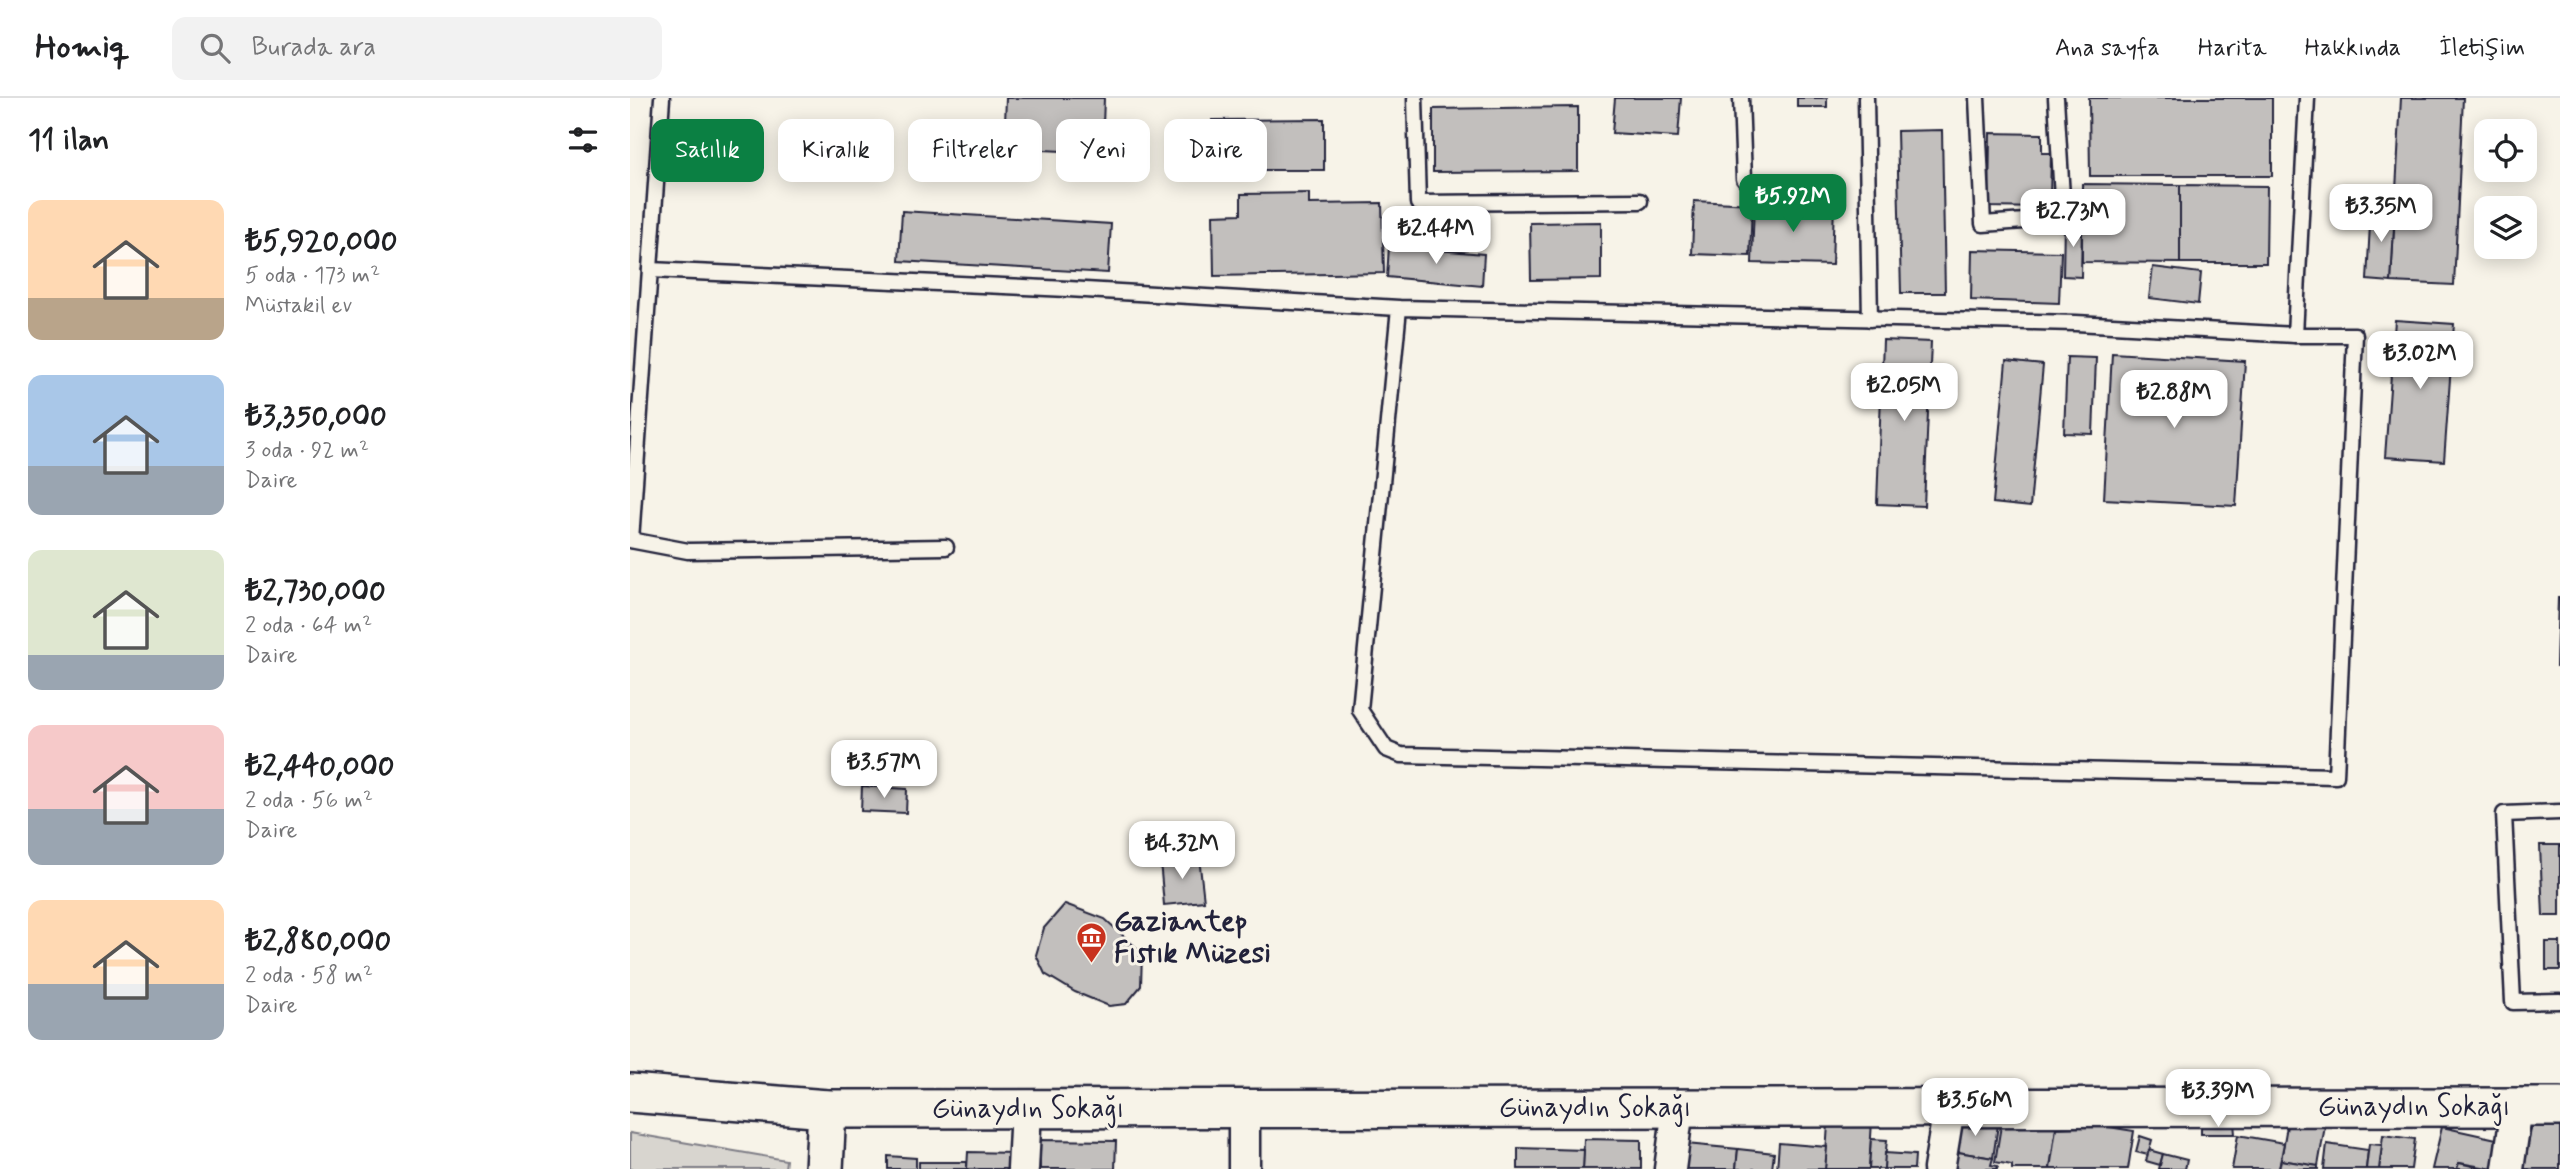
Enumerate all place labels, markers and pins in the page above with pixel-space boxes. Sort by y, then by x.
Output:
pin: ₺5.92M [1736,174,1850,234]
pin: ₺3.35M [2324,184,2438,244]
pin: ₺2.73M [2016,190,2130,249]
pin: ₺2.44M [1379,206,1493,266]
pin: ₺3.02M [2363,331,2477,391]
pin: ₺2.05M [1847,364,1961,423]
pin: ₺2.88M [2117,370,2231,430]
pin: ₺3.57M [827,740,941,800]
pin: ₺4.32M [1125,822,1239,881]
place label: Gaziantep Fıstık Müzesi [1114,904,1271,973]
museum icon: Gaziantep Fıstık Müzesi [1074,921,1108,965]
pin: ₺3.39M [2161,1070,2275,1129]
pin: ₺3.56M [1918,1079,2032,1138]

